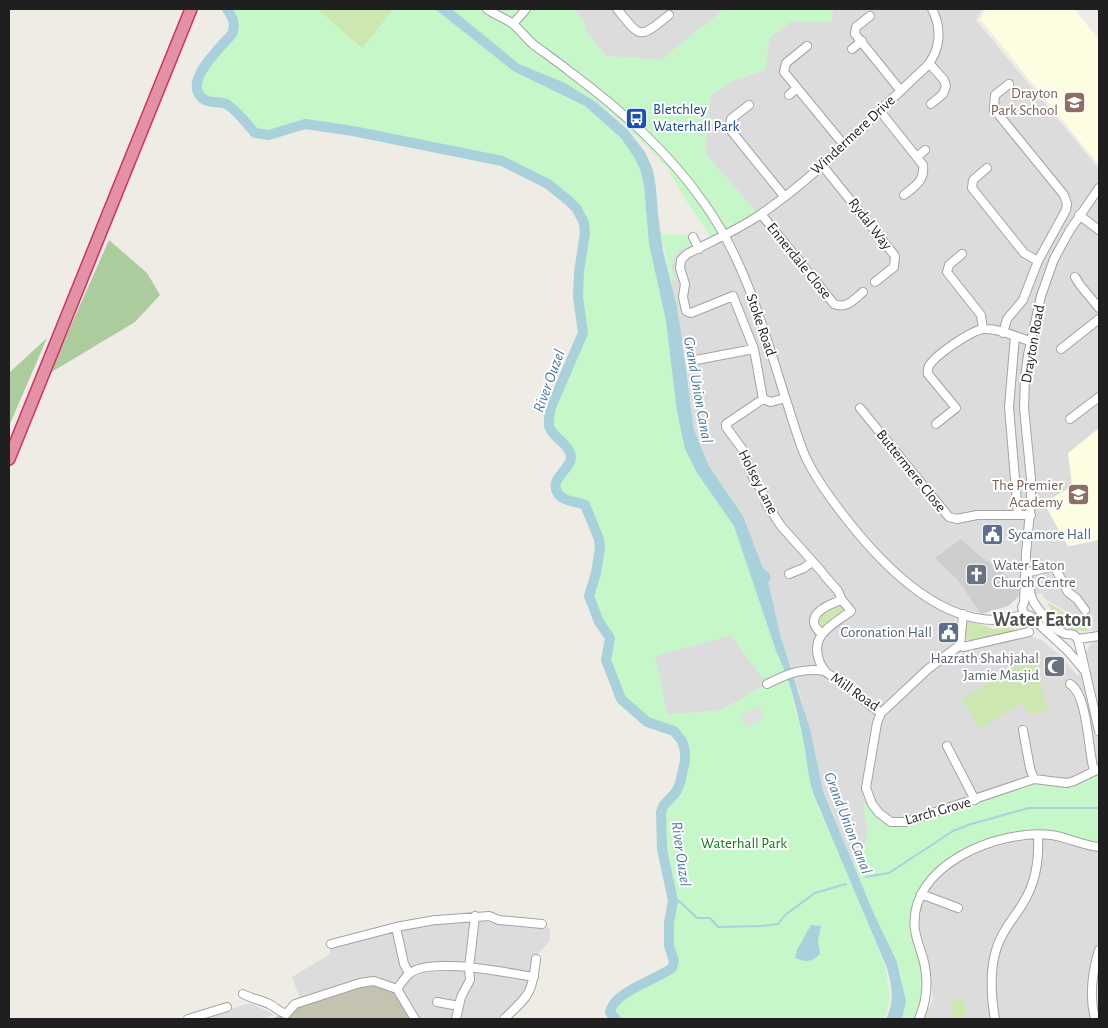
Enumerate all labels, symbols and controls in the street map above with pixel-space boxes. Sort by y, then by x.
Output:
place label: Drayton Park School [991,86,1058,118]
school or university icon: Drayton Park School [1062,90,1086,114]
street label: Windermere Drive [808,92,898,178]
place label: Bletchley Waterhall Park [653,102,740,134]
bus stop icon: Bletchley Waterhall Park [625,106,649,130]
street label: Rydal Way [845,195,895,253]
street label: Ennerdale Close [764,220,834,302]
street label: Stoke Road [743,292,779,358]
street label: Drayton Road [1019,303,1047,384]
water label: Grand Union Canal [681,336,715,444]
water label: River Ouzel [530,347,568,415]
street label: Buttermere Close [873,427,949,515]
street label: Holsey Lane [735,447,781,517]
place label: The Premier Academy [992,478,1064,510]
school or university icon: The Premier Academy [1067,482,1091,506]
public building icon: Sycamore Hall [980,522,1004,546]
place label: Sycamore Hall [1008,527,1091,542]
place label: Water Eaton Church Centre [993,558,1076,590]
church icon: Water Eaton Church Centre [965,562,989,586]
district label: Water Eaton [992,610,1092,630]
public building icon: Coronation Hall [936,620,960,644]
place label: Coronation Hall [840,625,932,640]
place label: Hazrath Shahjahal Jamie Masjid [930,651,1039,683]
mosque icon: Hazrath Shahjahal Jamie Masjid [1043,655,1067,679]
street label: Mill Road [828,670,882,714]
water label: Grand Union Canal [821,770,875,876]
street label: Larch Grove [903,794,973,828]
water label: River Ouzel [669,820,693,888]
park label: Waterhall Park [701,836,787,851]

